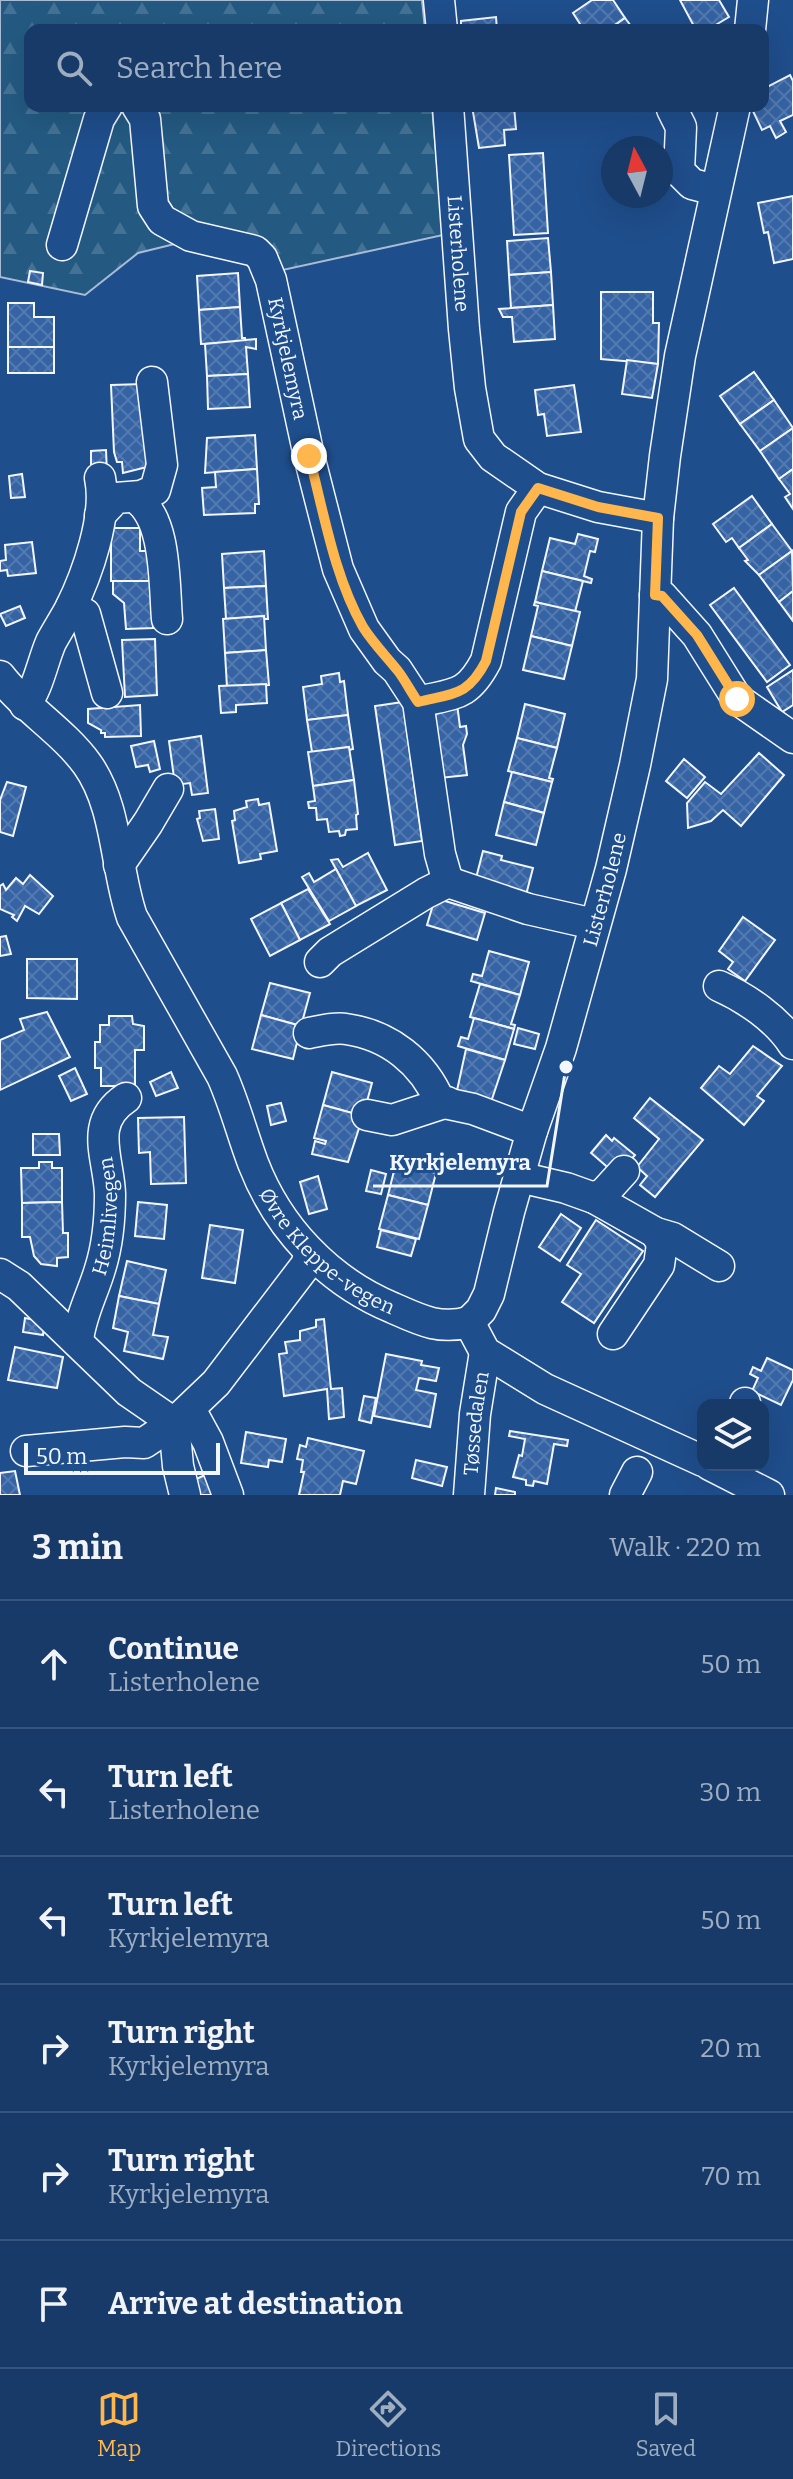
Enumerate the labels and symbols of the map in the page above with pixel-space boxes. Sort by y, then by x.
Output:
north arrow [601,136,673,208]
street label: Listerholene [442,194,475,313]
street label: Kyrkjelemyra [263,295,313,422]
route end [291,438,327,474]
route start [719,681,755,717]
street label: Listerholene [578,830,631,949]
callout: Kyrkjelemyra [373,1140,547,1186]
text: Kyrkjelemyra [389,1149,531,1176]
street label: Heimlivegen [87,1155,122,1278]
street label: Øvre Kleppe-vegen [254,1184,399,1319]
street label: Tøssedalen [458,1369,494,1476]
scale bar [24,1439,220,1475]

